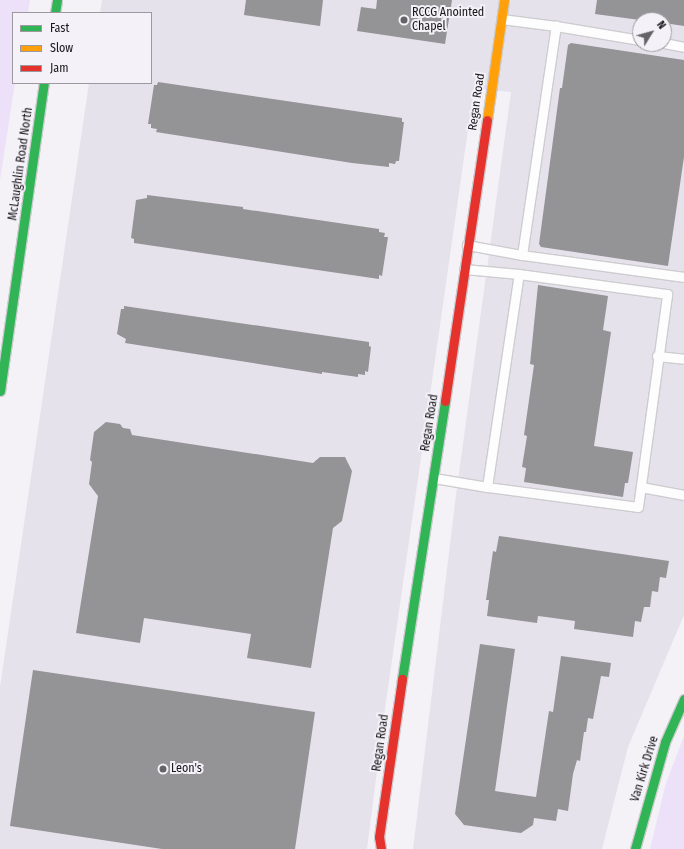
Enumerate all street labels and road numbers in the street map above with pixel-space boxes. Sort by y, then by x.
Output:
street label: Regan Road [466,72,488,132]
street label: McLaughlin Road North [6,107,36,221]
street label: Regan Road [418,393,442,453]
street label: Regan Road [370,713,392,773]
street label: Van Kirk Drive [628,734,662,804]

